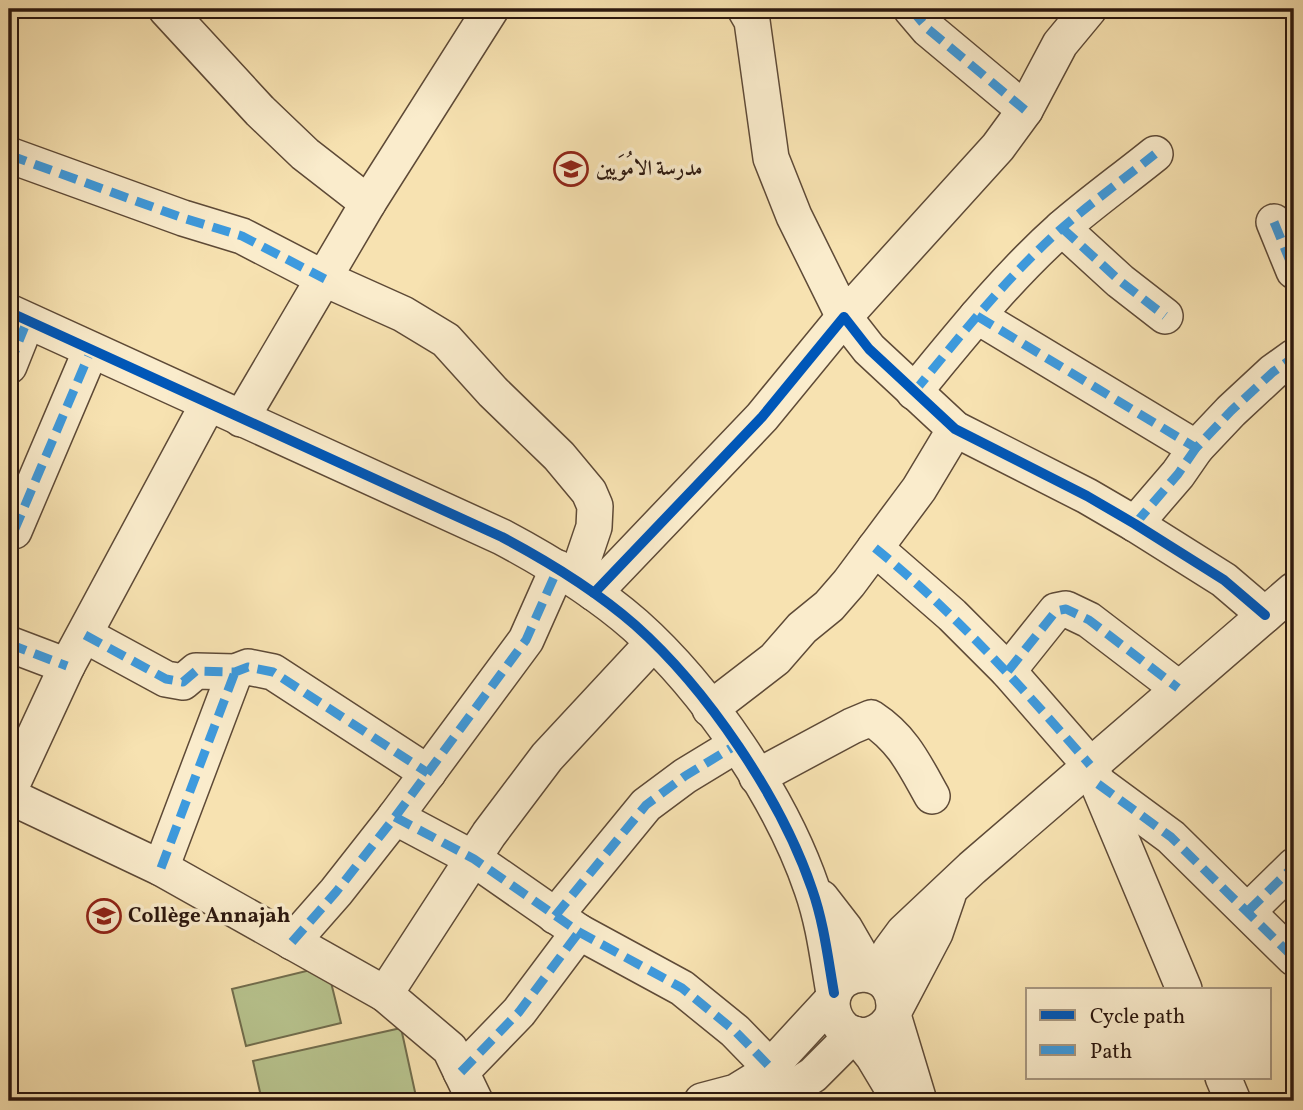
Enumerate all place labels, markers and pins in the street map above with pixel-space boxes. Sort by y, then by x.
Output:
school or university icon: مدرسة الامُوَيين [552,150,590,188]
place label: مدرسة الامُوَيين [596,150,703,184]
school or university icon: Collège Annajah [85,897,123,935]
place label: Collège Annajah [128,902,291,931]

